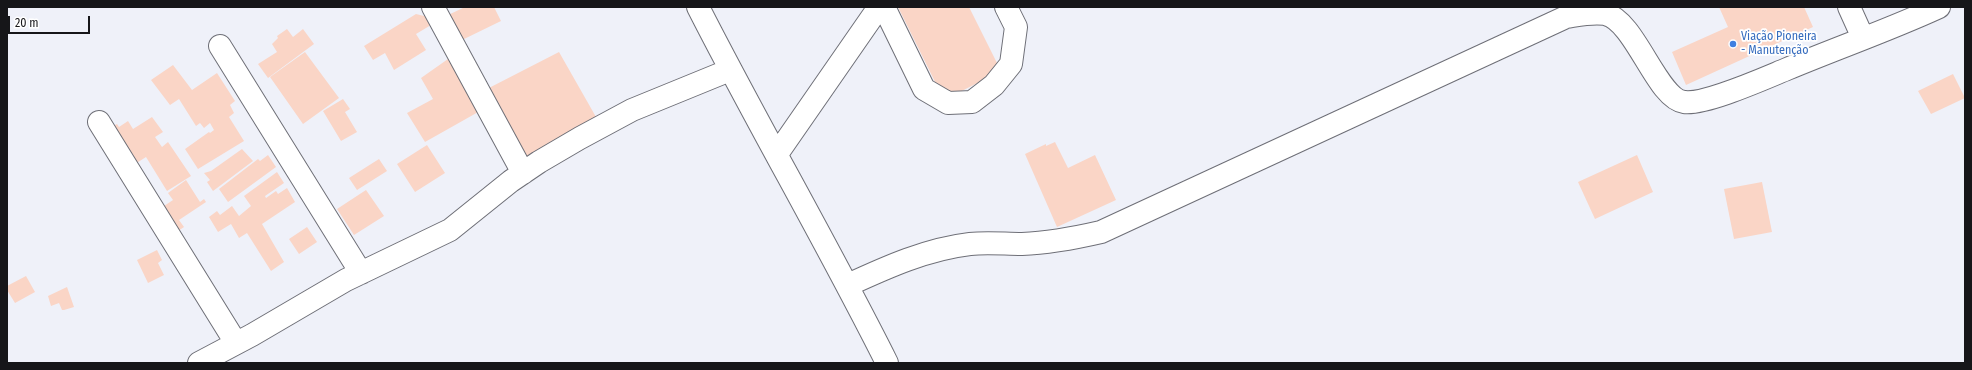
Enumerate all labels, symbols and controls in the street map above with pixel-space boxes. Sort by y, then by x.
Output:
scale bar [10,8,92,34]
text: 20 m [15,16,39,30]
place label: Viação Pioneira - Manutenção [1741,30,1817,58]
marker: Viação Pioneira - Manutenção [1728,39,1738,49]

